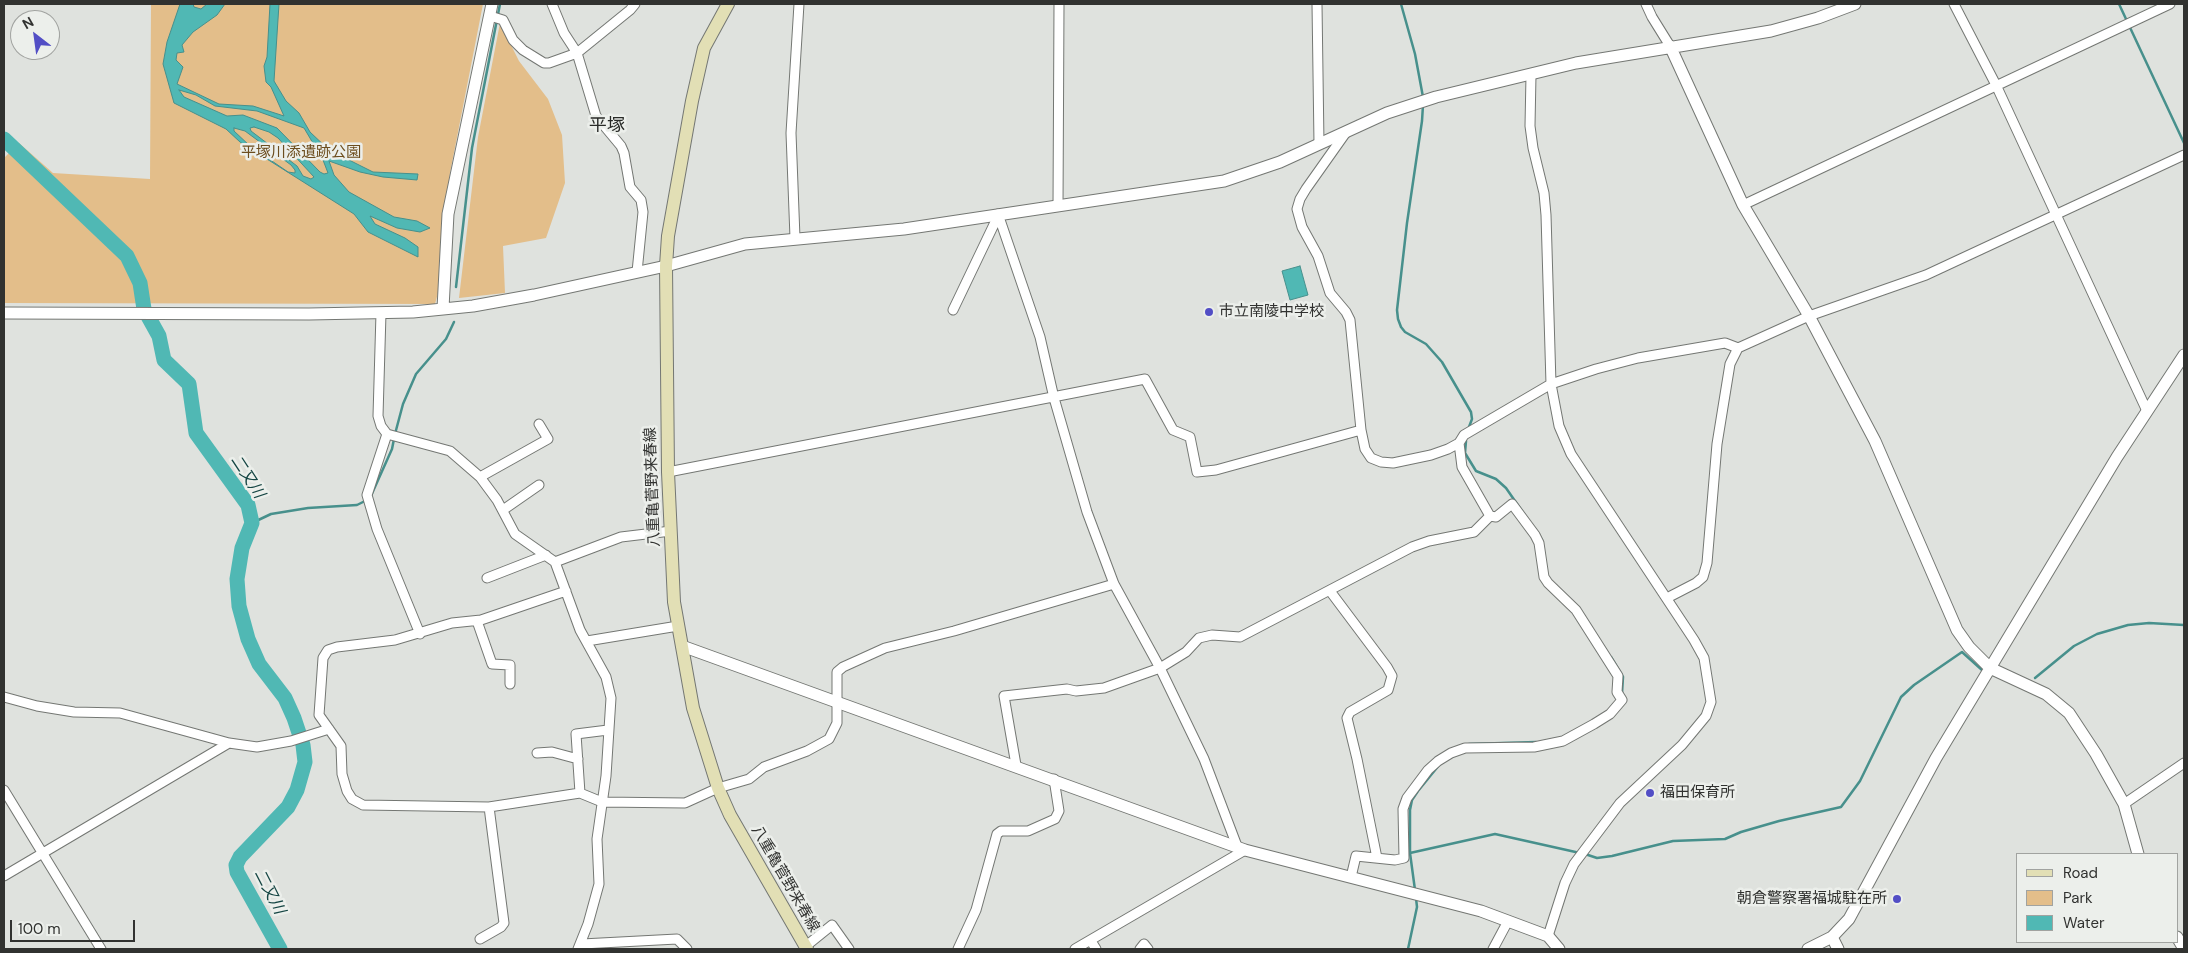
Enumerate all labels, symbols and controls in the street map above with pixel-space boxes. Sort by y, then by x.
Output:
north arrow [10,10,60,60]
text: N [19,13,37,33]
district label: 平塚 [589,115,625,137]
park label: 平塚川添遺跡公園 [241,144,361,162]
place label: 市立南陵中学校 [1219,303,1324,321]
marker: 市立南陵中学校 [1203,306,1215,318]
street label: 八重亀菅野来春線 [642,427,664,547]
water label: 二又川 [226,452,268,502]
place label: 福田保育所 [1660,784,1735,802]
marker: 福田保育所 [1644,787,1656,799]
street label: 八重亀菅野来春線 [747,823,823,935]
legend [2016,853,2178,943]
text: Road [2063,863,2098,883]
water label: 二又川 [250,866,288,918]
text: Park [2063,888,2093,908]
place label: 朝倉警察署福城駐在所 [1737,890,1887,908]
marker: 朝倉警察署福城駐在所 [1891,893,1903,905]
scale bar [12,910,138,942]
text: Water [2063,913,2104,933]
text: 100 m [18,919,61,939]

